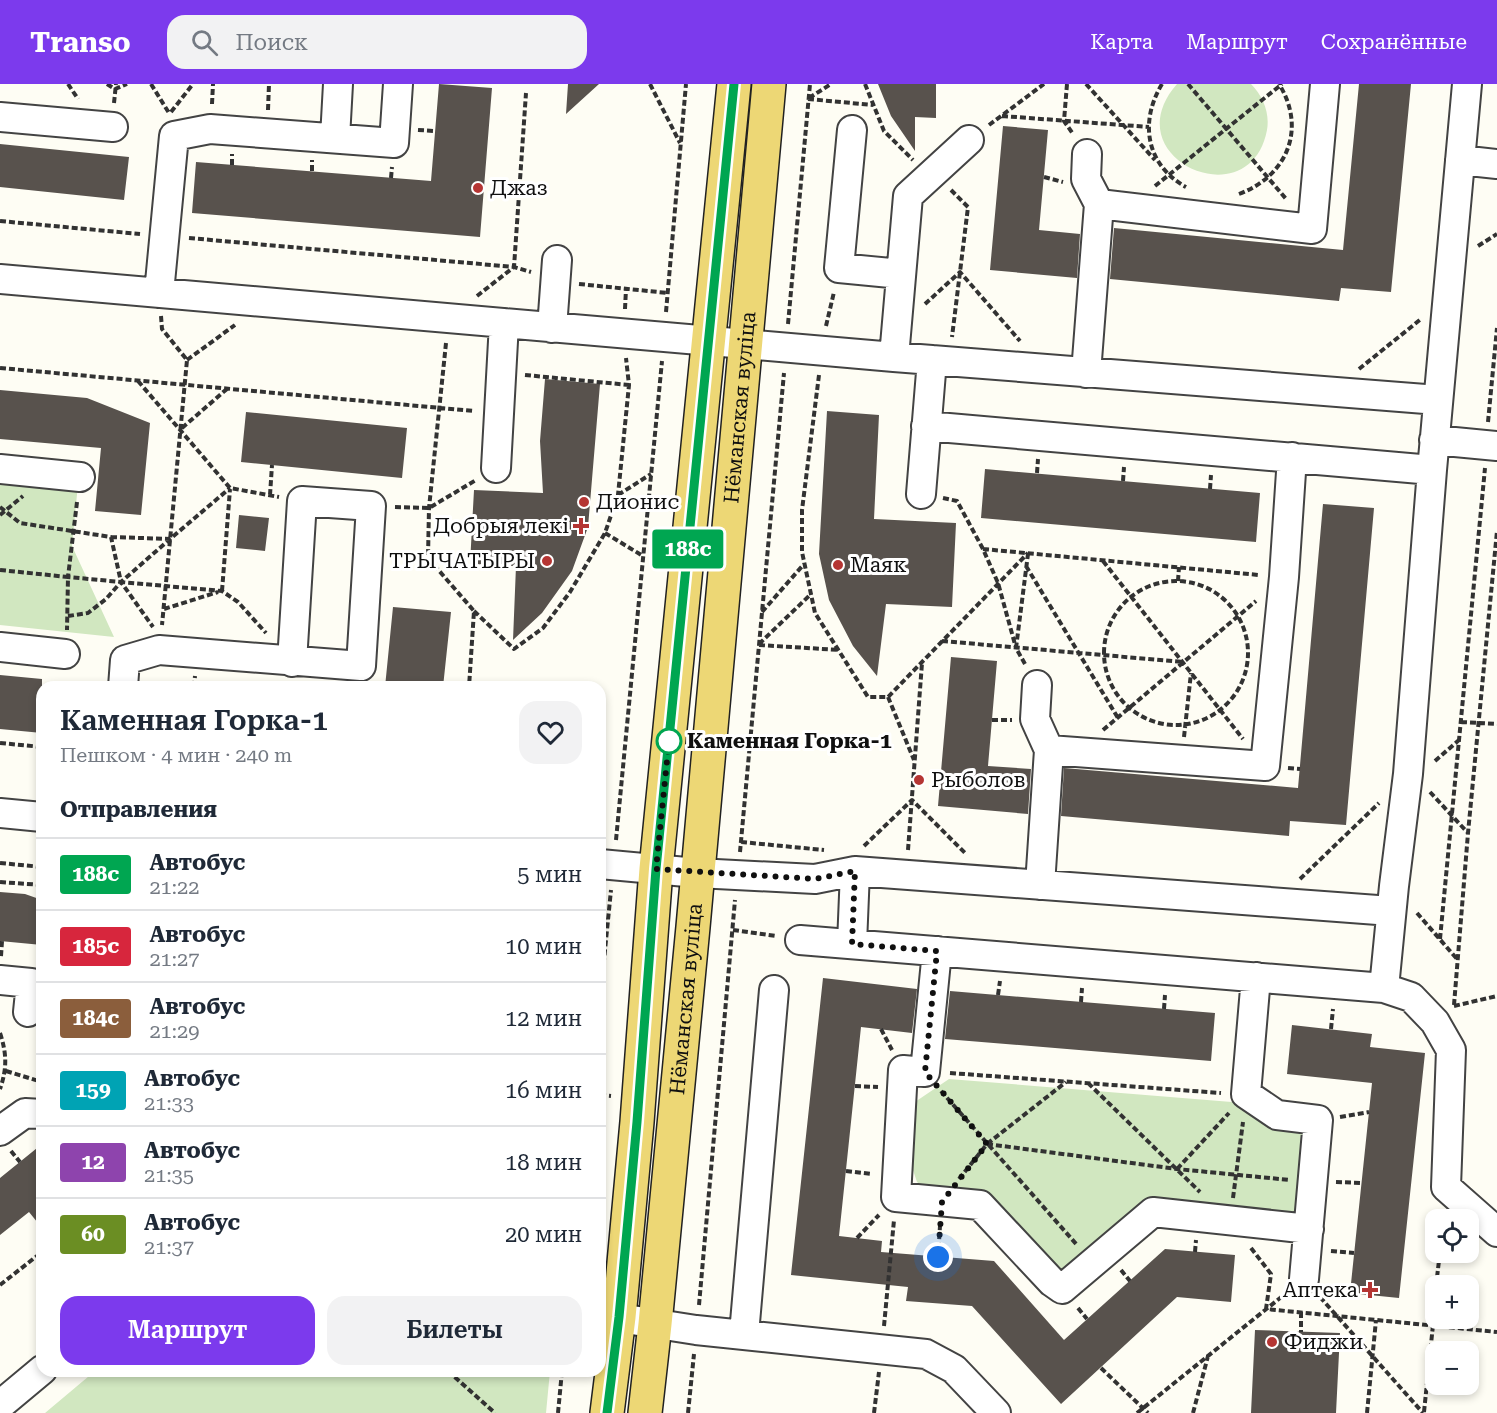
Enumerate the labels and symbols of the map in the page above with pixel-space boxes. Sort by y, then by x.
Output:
place label: Джаз [490,176,548,200]
marker: Джаз [471,181,485,195]
street label: Нёманская вуліца [719,310,760,504]
place label: Дионис [596,490,679,514]
marker: Дионис [577,495,591,509]
place label: Добрыя лекі [433,514,569,538]
marker: Добрыя лекі [574,519,588,533]
line badge: 188с [646,530,730,568]
place label: ТРЫЧАТЫРЫ [389,549,535,573]
place label: Маяк [850,553,907,577]
marker: ТРЫЧАТЫРЫ [540,554,554,568]
marker: Маяк [831,558,845,572]
marker: Каменная Горка-1 [656,728,682,754]
place label: Каменная Горка-1 [687,729,892,753]
place label: Рыболов [931,768,1026,792]
marker: Рыболов [912,773,926,787]
street label: Нёманская вуліца [665,901,707,1096]
your location [923,1242,953,1272]
place label: Аптека [1283,1278,1359,1302]
marker: Аптека [1363,1283,1377,1297]
place label: Фиджи [1284,1330,1363,1354]
marker: Фиджи [1265,1335,1279,1349]

